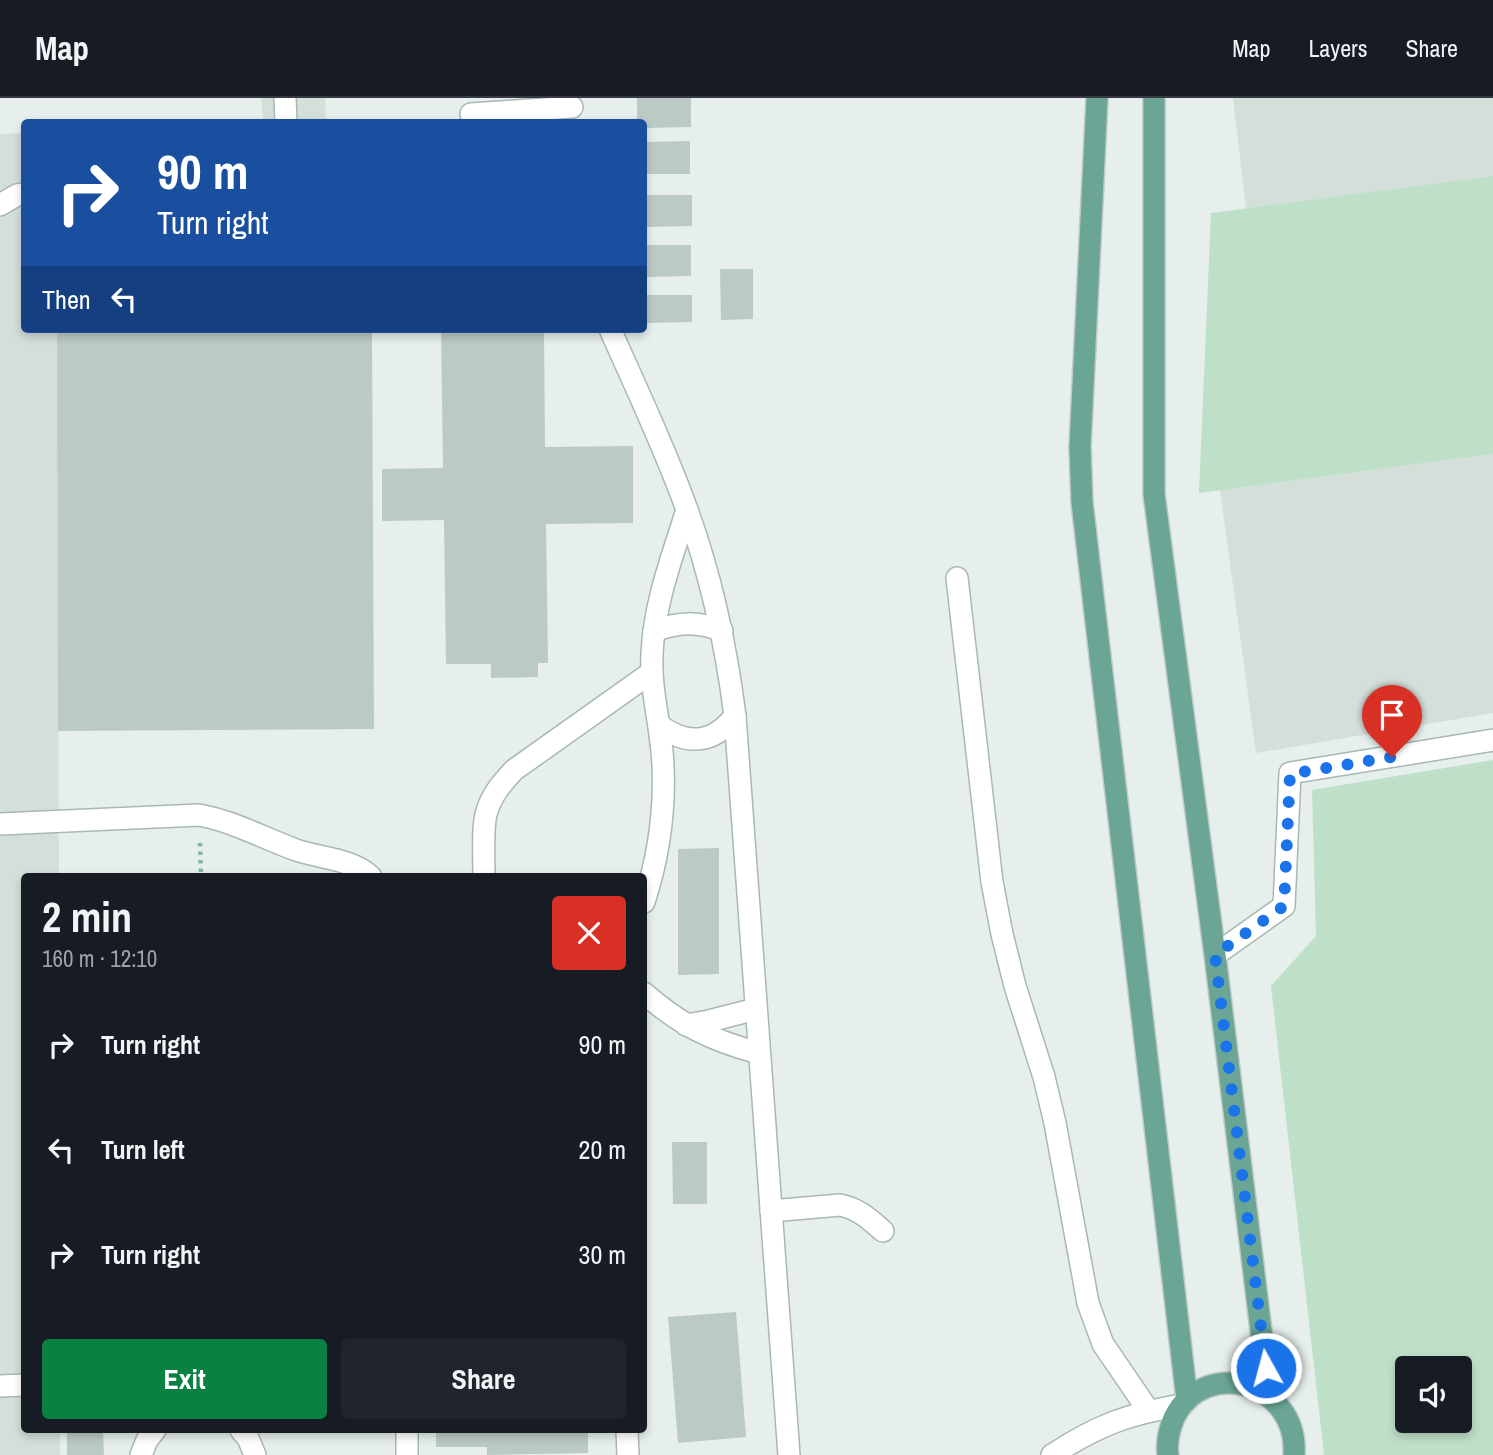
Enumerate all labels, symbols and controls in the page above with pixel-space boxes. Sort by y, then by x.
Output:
text: Map [35,26,89,70]
text: Map [1232,32,1270,64]
text: Layers [1308,32,1367,64]
text: Share [1405,32,1458,64]
text: 90 m [157,138,249,204]
icon: right [42,147,133,238]
text: Turn right [157,201,269,244]
icon: left [105,280,143,318]
text: Then [42,282,91,317]
pin [1362,685,1422,757]
icon: arrive [1373,696,1411,734]
text: 2 min [42,889,132,945]
button: close [552,896,626,970]
text: 160 m · 12:10 [42,943,157,974]
icon: right [42,1026,80,1064]
text: Turn right [101,1027,200,1062]
text: 90 m [579,1027,626,1062]
icon: left [42,1131,80,1169]
text: Turn left [101,1132,185,1167]
text: 20 m [579,1132,626,1167]
icon: right [42,1236,80,1274]
text: Turn right [101,1237,200,1272]
text: 30 m [579,1237,626,1272]
position arrow [1229,1331,1303,1405]
button: Exit [42,1339,327,1419]
button: Share [341,1339,626,1419]
map controls [1395,1356,1472,1433]
button: sound [1395,1356,1472,1433]

